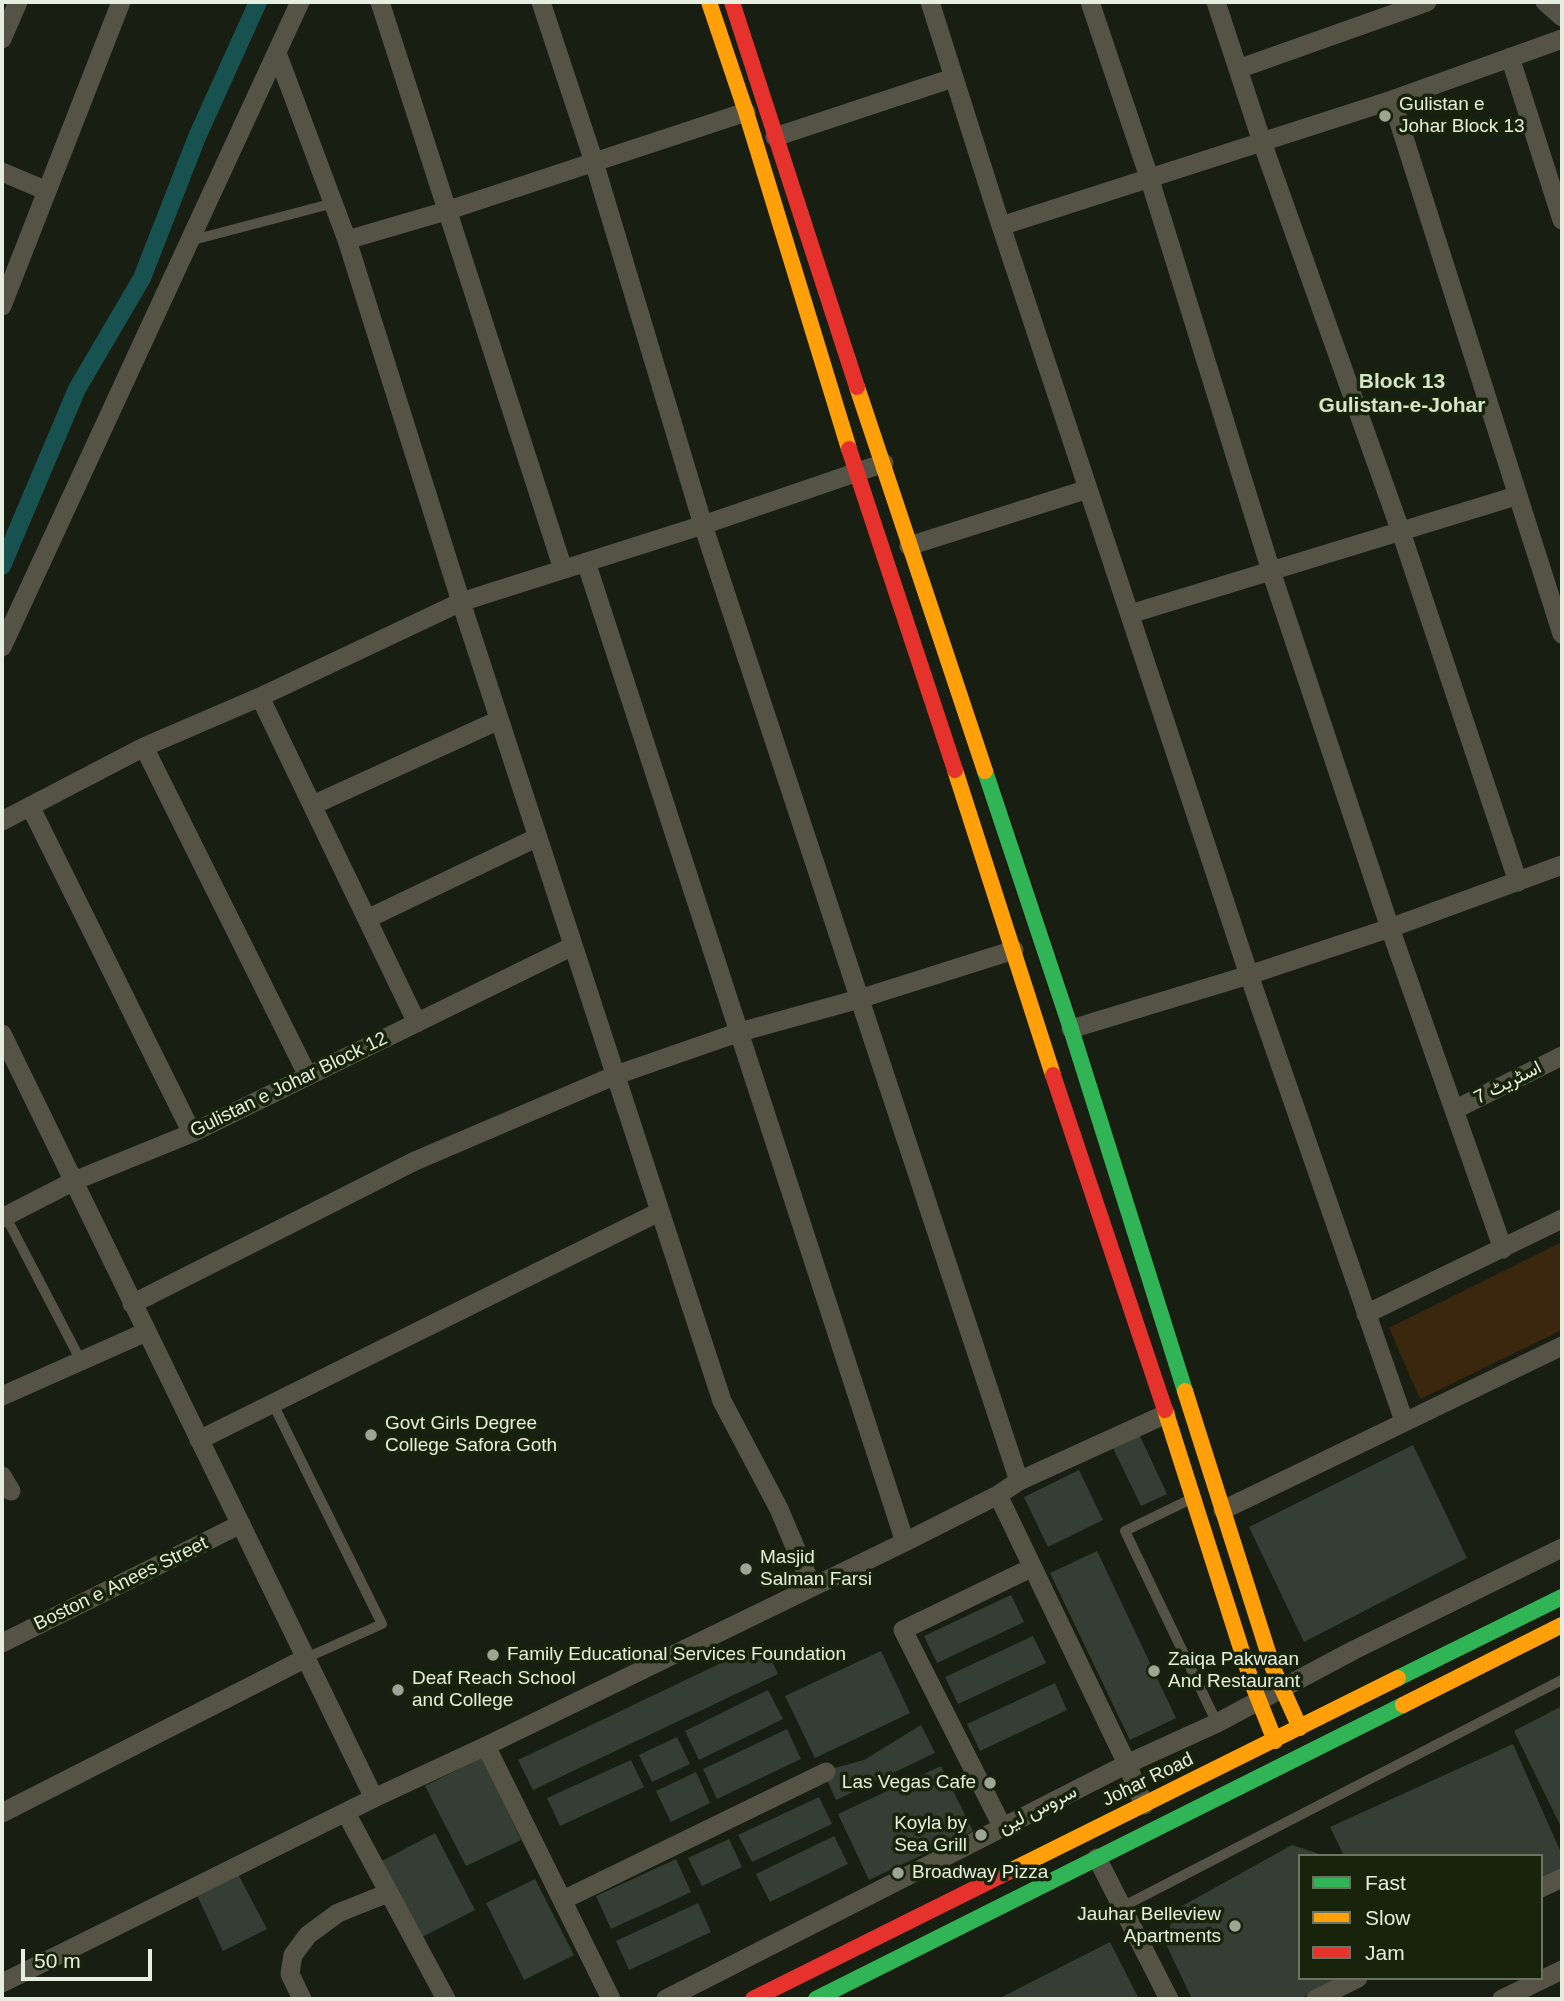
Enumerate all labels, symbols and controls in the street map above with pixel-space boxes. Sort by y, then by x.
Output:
place label: Gulistan e Johar Block 13 [1399,94,1525,138]
marker: Gulistan e Johar Block 13 [1377,108,1393,124]
district label: Block 13 Gulistan-e-Johar [1319,369,1485,419]
street label: Gulistan e Johar Block 12 [187,1027,391,1143]
street label: اسٹریٹ 7 [1470,1056,1546,1110]
place label: Govt Girls Degree College Safora Goth [385,1413,557,1457]
marker: Govt Girls Degree College Safora Goth [363,1427,379,1443]
street label: Boston e Anees Street [31,1532,211,1636]
place label: Masjid Salman Farsi [760,1547,872,1591]
marker: Masjid Salman Farsi [738,1561,754,1577]
place label: Family Educational Services Foundation [507,1644,846,1666]
marker: Family Educational Services Foundation [485,1647,501,1663]
place label: Zaiqa Pakwaan And Restaurant [1168,1649,1300,1693]
marker: Zaiqa Pakwaan And Restaurant [1146,1663,1162,1679]
place label: Deaf Reach School and College [412,1668,576,1712]
marker: Deaf Reach School and College [390,1682,406,1698]
street label: Johar Road [1099,1748,1197,1812]
place label: Las Vegas Cafe [842,1772,976,1794]
marker: Las Vegas Cafe [982,1775,998,1791]
street label: سروس لین [995,1781,1081,1839]
place label: Koyla by Sea Grill [894,1813,967,1857]
marker: Koyla by Sea Grill [973,1827,989,1843]
legend [1298,1854,1543,1980]
place label: Broadway Pizza [912,1862,1048,1884]
marker: Broadway Pizza [890,1865,906,1881]
text: Fast [1365,1871,1406,1894]
place label: Jauhar Belleview Apartments [1077,1904,1221,1948]
text: Slow [1365,1906,1411,1929]
marker: Jauhar Belleview Apartments [1227,1918,1243,1934]
scale bar [24,1934,156,1978]
text: Jam [1365,1941,1405,1964]
text: 50 m [34,1949,81,1972]

